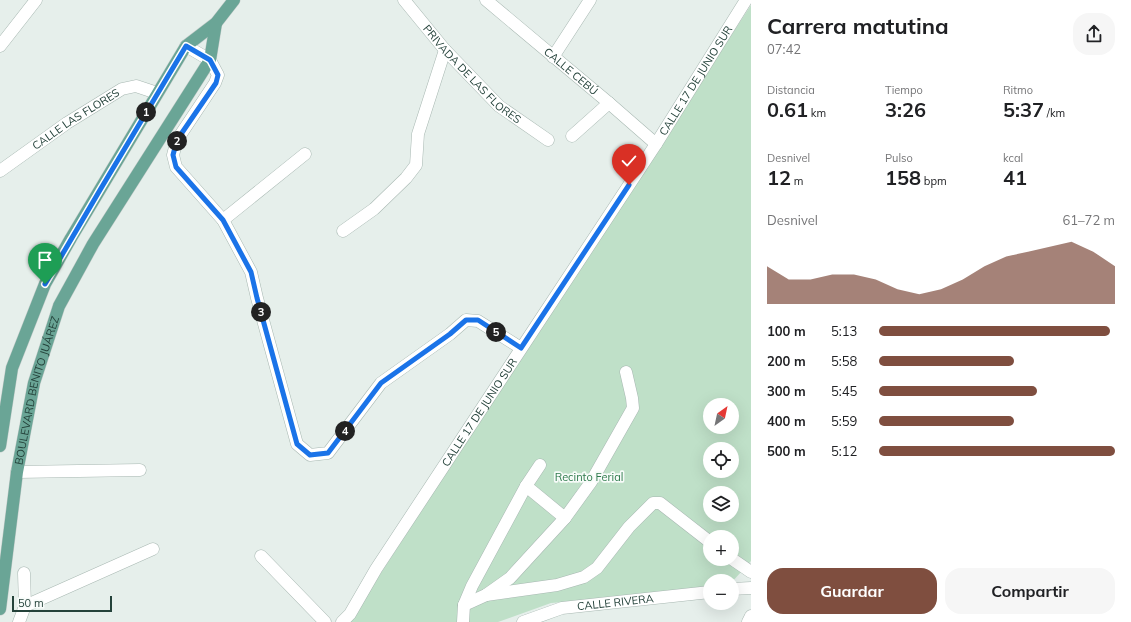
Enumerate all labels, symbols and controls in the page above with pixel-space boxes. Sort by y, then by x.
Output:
text: Carrera matutina [767,12,949,40]
button: share [1073,13,1115,55]
street label: PRIVADA DE LAS FLORES [420,22,524,126]
street label: CALLE 17 DE JUNIO SUR [656,23,735,138]
text: 07:42 [767,41,801,57]
street label: CALLE CEBÚ [541,45,601,98]
text: Distancia [767,83,815,97]
text: Tiempo [885,83,923,97]
text: Ritmo [1003,83,1033,97]
street label: CALLE LAS FLORES [29,85,122,153]
text: 0.61 [767,97,808,122]
text: 3:26 [885,97,926,122]
text: 5:37 [1003,97,1044,122]
pin: 1 [136,102,156,122]
text: 1 [143,105,149,119]
text: km [808,106,826,120]
text: /km [1044,106,1065,120]
pin: 2 [167,131,187,151]
text: 2 [174,134,180,148]
pin [612,144,646,185]
icon: check [618,150,640,172]
text: Desnivel [767,151,810,165]
text: Pulso [885,151,913,165]
text: kcal [1003,151,1023,165]
text: 12 [767,165,791,190]
text: 158 [885,165,921,190]
text: 41 [1003,165,1027,190]
text: m [791,174,804,188]
text: bpm [921,174,947,188]
text: Desnivel [767,212,818,228]
text: 61–72 m [1062,212,1115,228]
pin [28,243,62,284]
icon: arrive [34,249,56,271]
pin: 3 [251,302,271,322]
text: 3 [258,305,264,319]
street label: BOULEVARD BENITO JUÁREZ [11,314,62,466]
pin: 5 [486,322,506,342]
text: 100 m [767,323,806,339]
text: 5:13 [831,323,857,339]
text: 5 [493,325,499,339]
text: 200 m [767,353,806,369]
text: 5:58 [831,353,857,369]
street label: CALLE 17 DE JUNIO SUR [438,355,520,469]
text: 300 m [767,383,806,399]
text: 5:45 [831,383,857,399]
north arrow [703,398,739,434]
map controls [703,398,739,610]
text: 400 m [767,413,806,429]
text: 5:59 [831,413,857,429]
pin: 4 [335,421,355,441]
text: 4 [342,424,348,438]
button: locate [703,442,739,478]
text: 500 m [767,443,806,459]
text: 5:12 [831,443,857,459]
park label: Recinto Ferial [555,470,623,484]
button: layers [703,486,739,522]
button: + [703,530,739,566]
button: Guardar [767,568,937,614]
button: Compartir [945,568,1115,614]
button: − [703,574,739,610]
street label: CALLE RIVERA [576,591,654,613]
scale bar [12,594,112,613]
text: 50 m [18,596,44,610]

